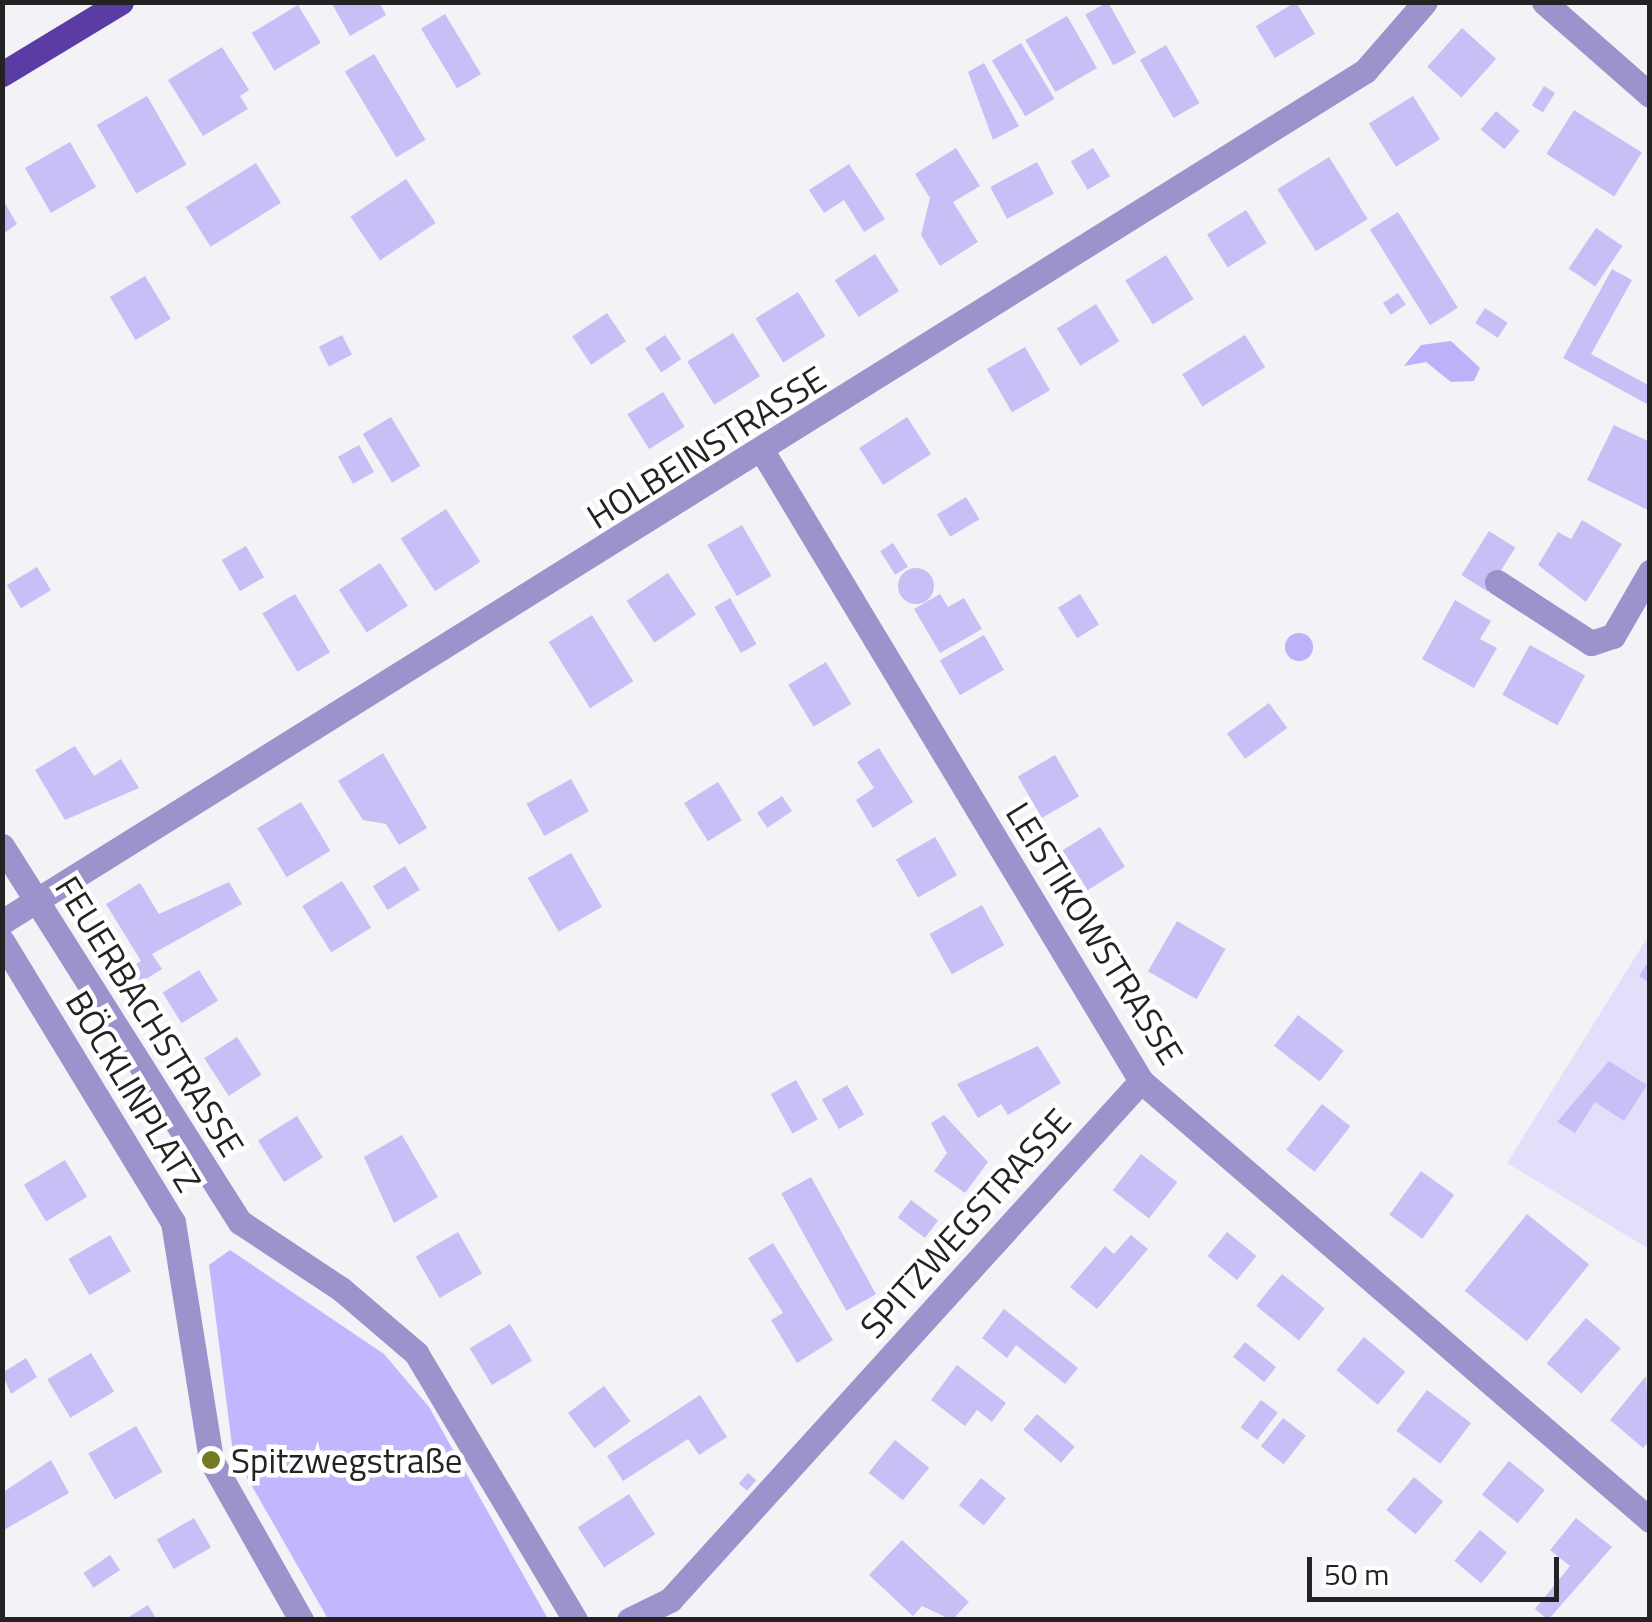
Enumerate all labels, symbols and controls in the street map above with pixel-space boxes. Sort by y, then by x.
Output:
street label: HOLBEINSTRASSE [579,357,833,537]
street label: LEISTIKOWSTRASSE [998,794,1192,1072]
street label: FEUERBACHSTRASSE [47,868,253,1164]
street label: BÖCKLINPLATZ [58,983,210,1199]
street label: SPITZWEGSTRASSE [851,1100,1079,1346]
place label: Spitzwegstraße [231,1439,462,1481]
marker: Spitzwegstraße [200,1449,222,1471]
scale bar [1312,1537,1564,1599]
text: 50 m [1324,1551,1389,1597]

